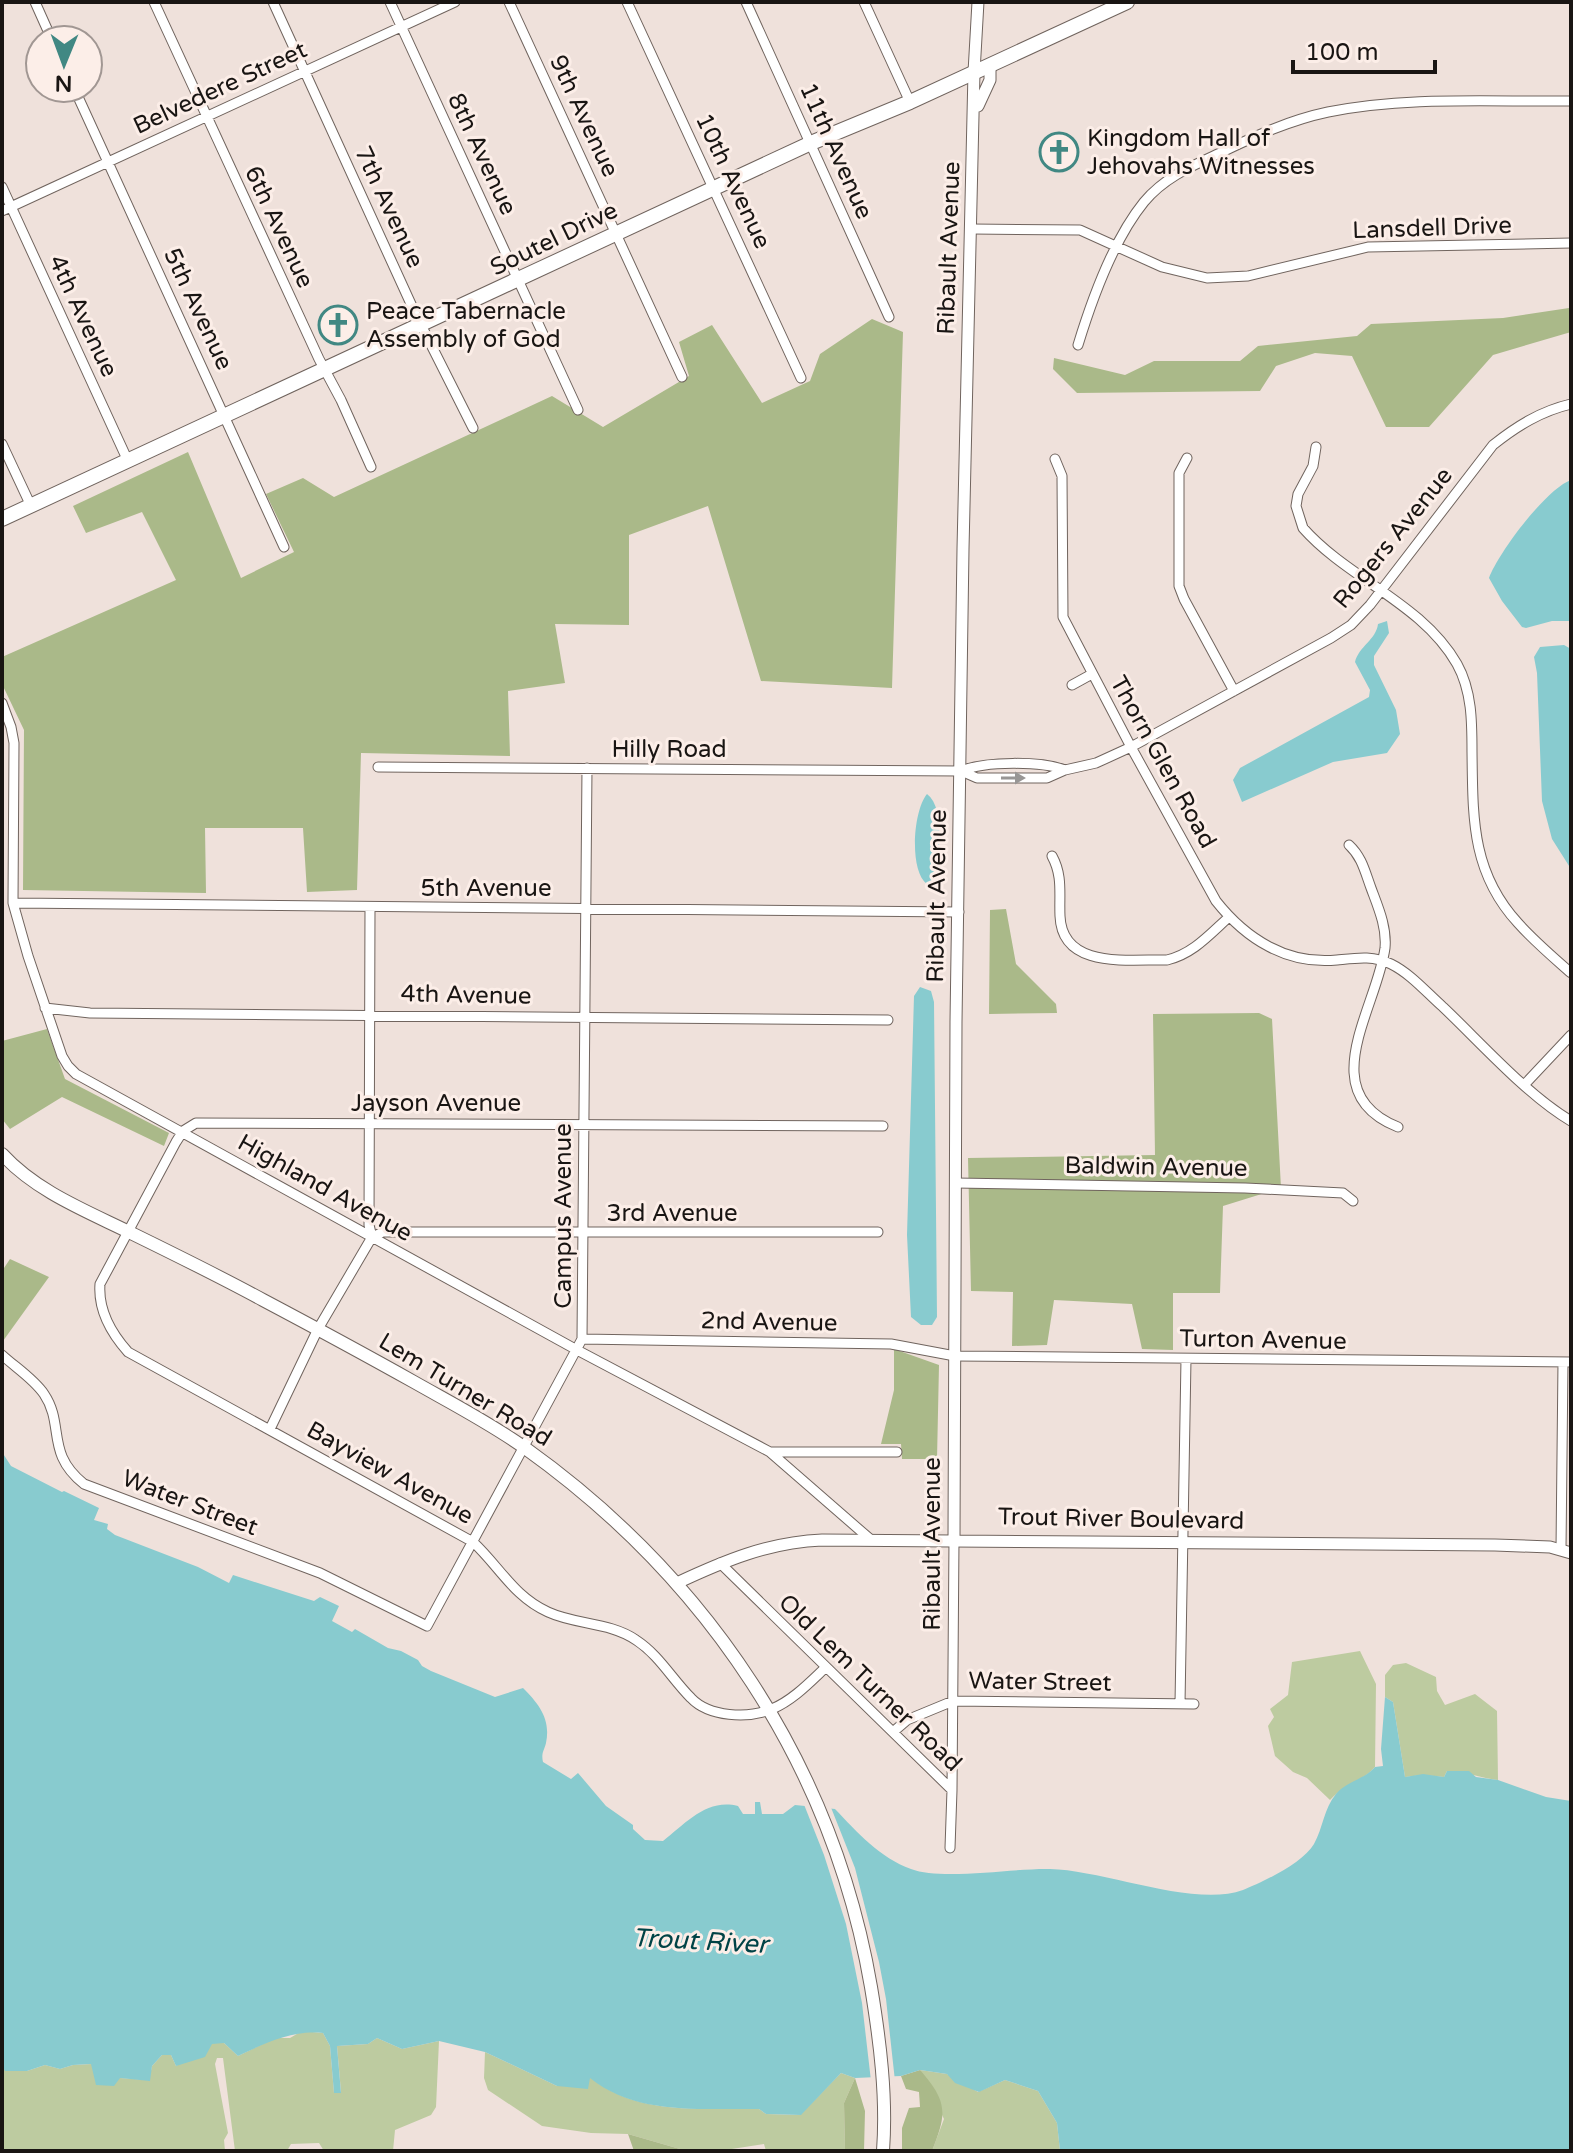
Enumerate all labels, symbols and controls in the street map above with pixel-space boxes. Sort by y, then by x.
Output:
north arrow [24,24,104,104]
scale bar [1293,24,1435,74]
street label: Belvedere Street [129,35,311,141]
text: 100 m [1305,38,1379,67]
street label: 9th Avenue [543,51,625,181]
text: N [55,70,73,96]
street label: 11th Avenue [793,78,879,224]
street label: 8th Avenue [441,89,523,219]
street label: 10th Avenue [689,109,777,253]
place label: Kingdom Hall of Jehovahs Witnesses [1087,124,1315,181]
church icon: Kingdom Hall of Jehovahs Witnesses [1038,131,1080,173]
street label: 7th Avenue [348,142,430,272]
street label: Ribault Avenue [931,161,967,335]
street label: 6th Avenue [238,162,320,292]
street label: Soutel Drive [486,196,622,282]
street label: Lansdell Drive [1352,211,1512,245]
street label: 5th Avenue [157,244,239,374]
street label: 4th Avenue [42,251,124,381]
place label: Peace Tabernacle Assembly of God [366,297,566,354]
church icon: Peace Tabernacle Assembly of God [317,304,359,346]
street label: Rogers Avenue [1327,462,1459,614]
street label: Thorn Glen Road [1104,671,1222,853]
street label: Hilly Road [611,735,727,764]
one-way arrow [1001,772,1026,784]
street label: Ribault Avenue [921,809,953,983]
street label: 5th Avenue [421,874,552,903]
street label: 4th Avenue [400,979,532,1011]
street label: Jayson Avenue [351,1089,521,1118]
street label: Campus Avenue [549,1123,578,1309]
street label: Highland Avenue [233,1128,417,1248]
street label: Baldwin Avenue [1064,1151,1248,1183]
street label: 3rd Avenue [606,1199,738,1228]
street label: 2nd Avenue [700,1306,838,1338]
street label: Turton Avenue [1179,1324,1347,1356]
street label: Lem Turner Road [373,1327,557,1453]
street label: Bayview Avenue [302,1415,478,1531]
street label: Ribault Avenue [918,1457,947,1631]
street label: Water Street [118,1464,262,1542]
street label: Trout River Boulevard [998,1502,1244,1536]
street label: Old Lem Turner Road [772,1588,968,1778]
street label: Water Street [968,1666,1112,1698]
water label: Trout River [632,1922,771,1960]

